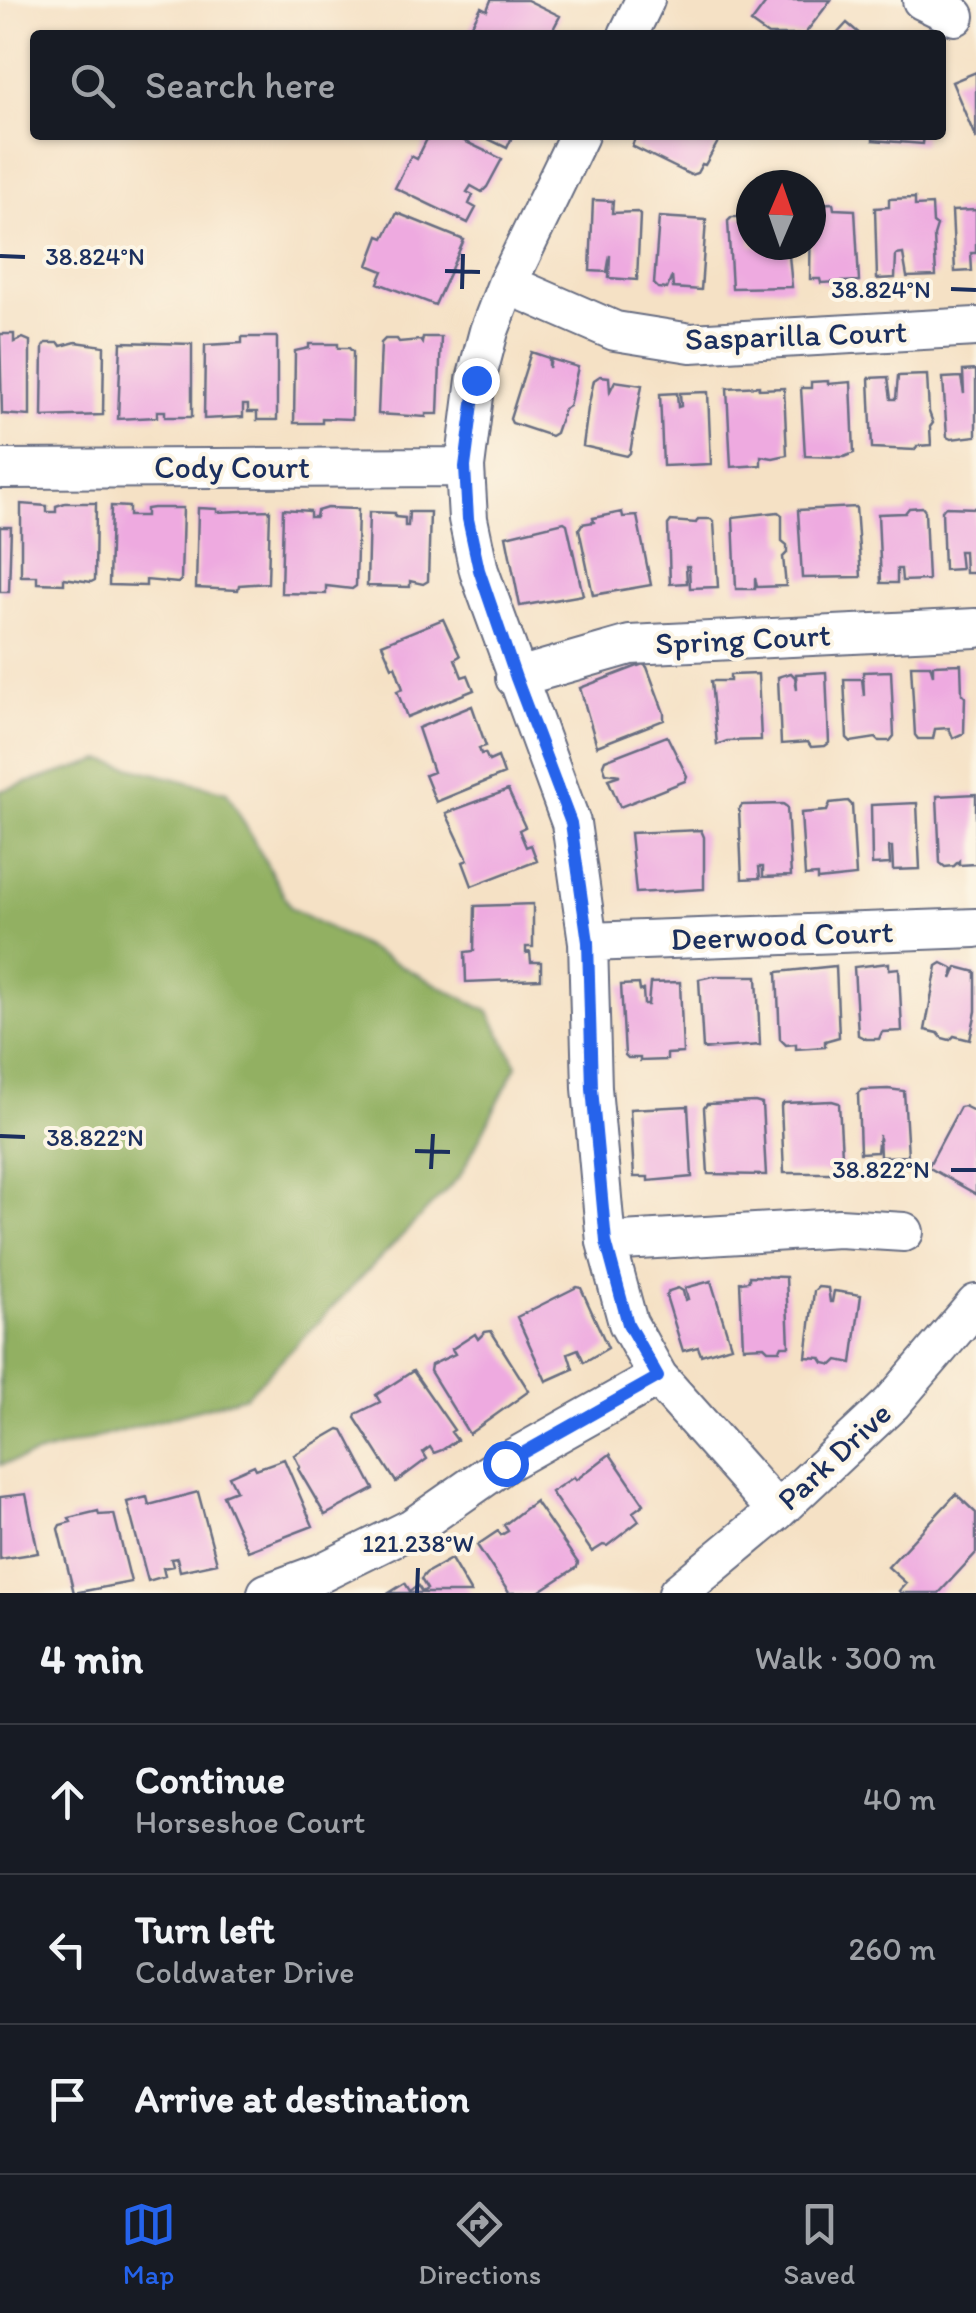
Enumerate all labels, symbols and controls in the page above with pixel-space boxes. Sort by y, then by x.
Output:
search box [30,30,946,140]
icon: search [65,58,120,113]
text: Search here [145,62,336,108]
north arrow [736,170,826,260]
text: 38.824°N [45,241,145,271]
text: 38.824°N [831,274,931,304]
street label: Sasparilla Court [684,312,908,358]
route end [454,358,500,404]
street label: Cody Court [154,448,310,486]
street label: Spring Court [654,615,832,663]
street label: Deerwood Court [670,912,894,958]
text: 38.822°N [46,1122,144,1152]
text: 38.822°N [832,1154,930,1184]
street label: Park Drive [769,1394,899,1518]
route start [483,1441,529,1487]
text: 121.238°W [362,1528,474,1558]
text: 4 min [40,1633,143,1684]
text: Walk · 300 m [755,1639,936,1677]
text: Continue [135,1757,285,1803]
icon: ahead [40,1772,95,1827]
text: 40 m [863,1780,936,1818]
text: Horseshoe Court [135,1803,365,1841]
text: Turn left [135,1907,275,1953]
icon: left [40,1922,95,1977]
text: 260 m [848,1930,936,1968]
text: Coldwater Drive [135,1953,355,1991]
icon: arrive [40,2072,95,2127]
text: Arrive at destination [135,2076,470,2122]
tab: Map [121,2197,176,2291]
tab: Directions [418,2197,541,2291]
tab: Saved [783,2197,855,2291]

